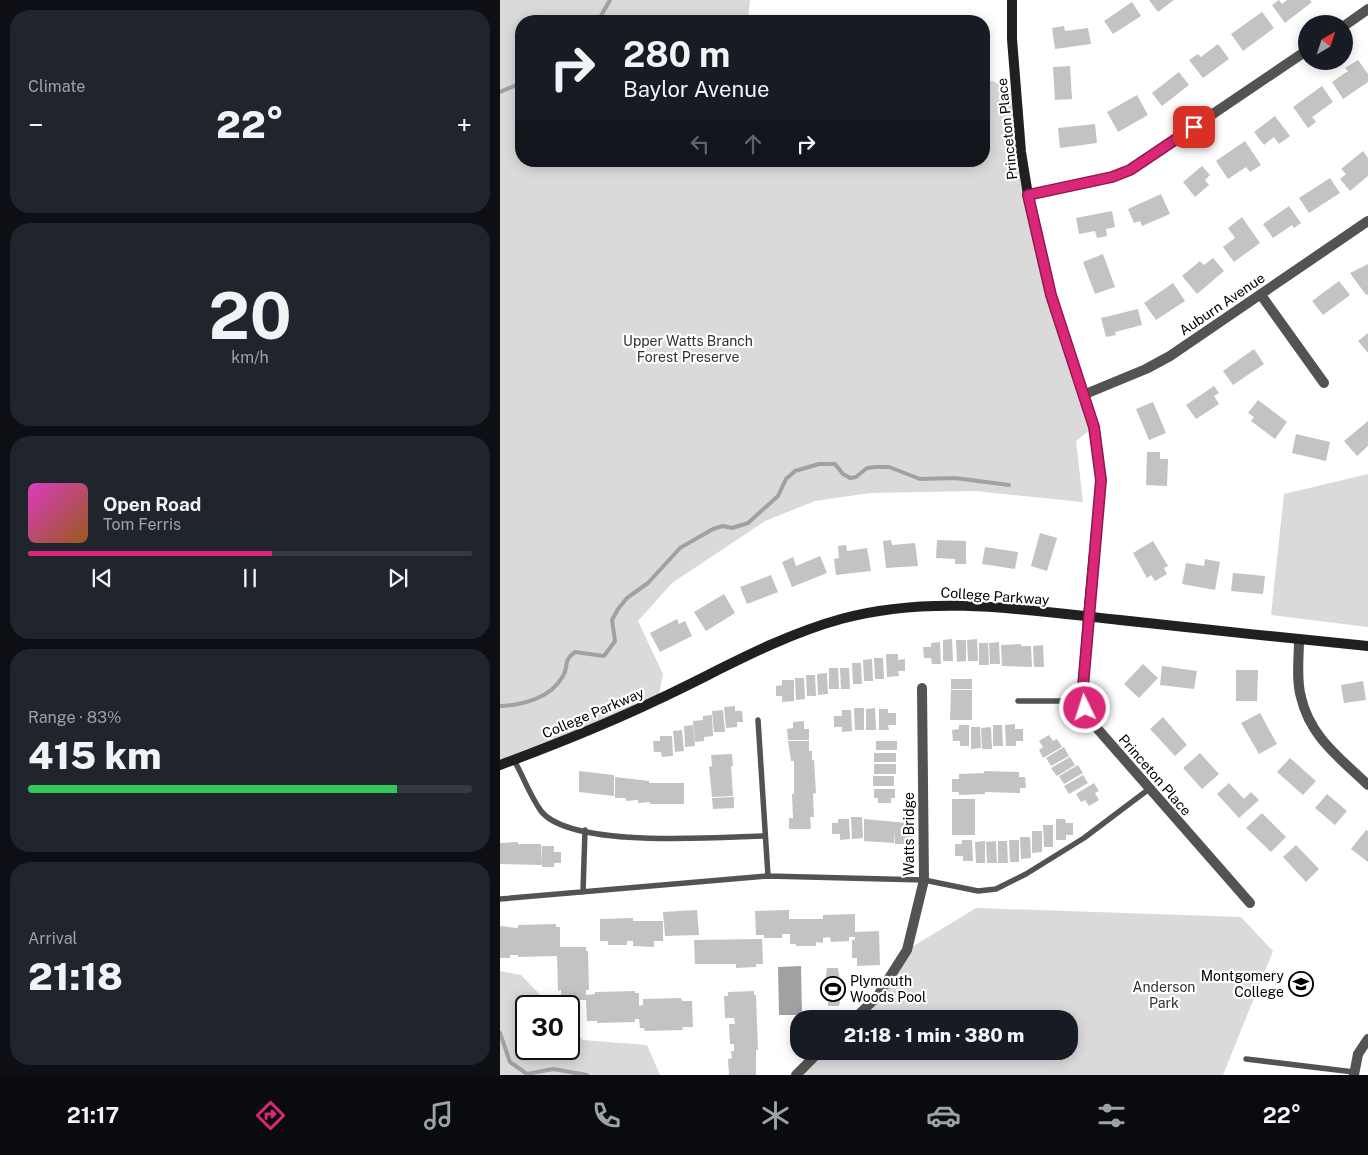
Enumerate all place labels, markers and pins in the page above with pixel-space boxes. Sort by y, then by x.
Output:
pin [1173,106,1215,148]
place label: Montgomery College [1201,968,1284,1000]
school or university icon: Montgomery College [1288,971,1314,997]
place label: Plymouth Woods Pool [850,973,926,1005]
sports icon: Plymouth Woods Pool [820,976,846,1002]

